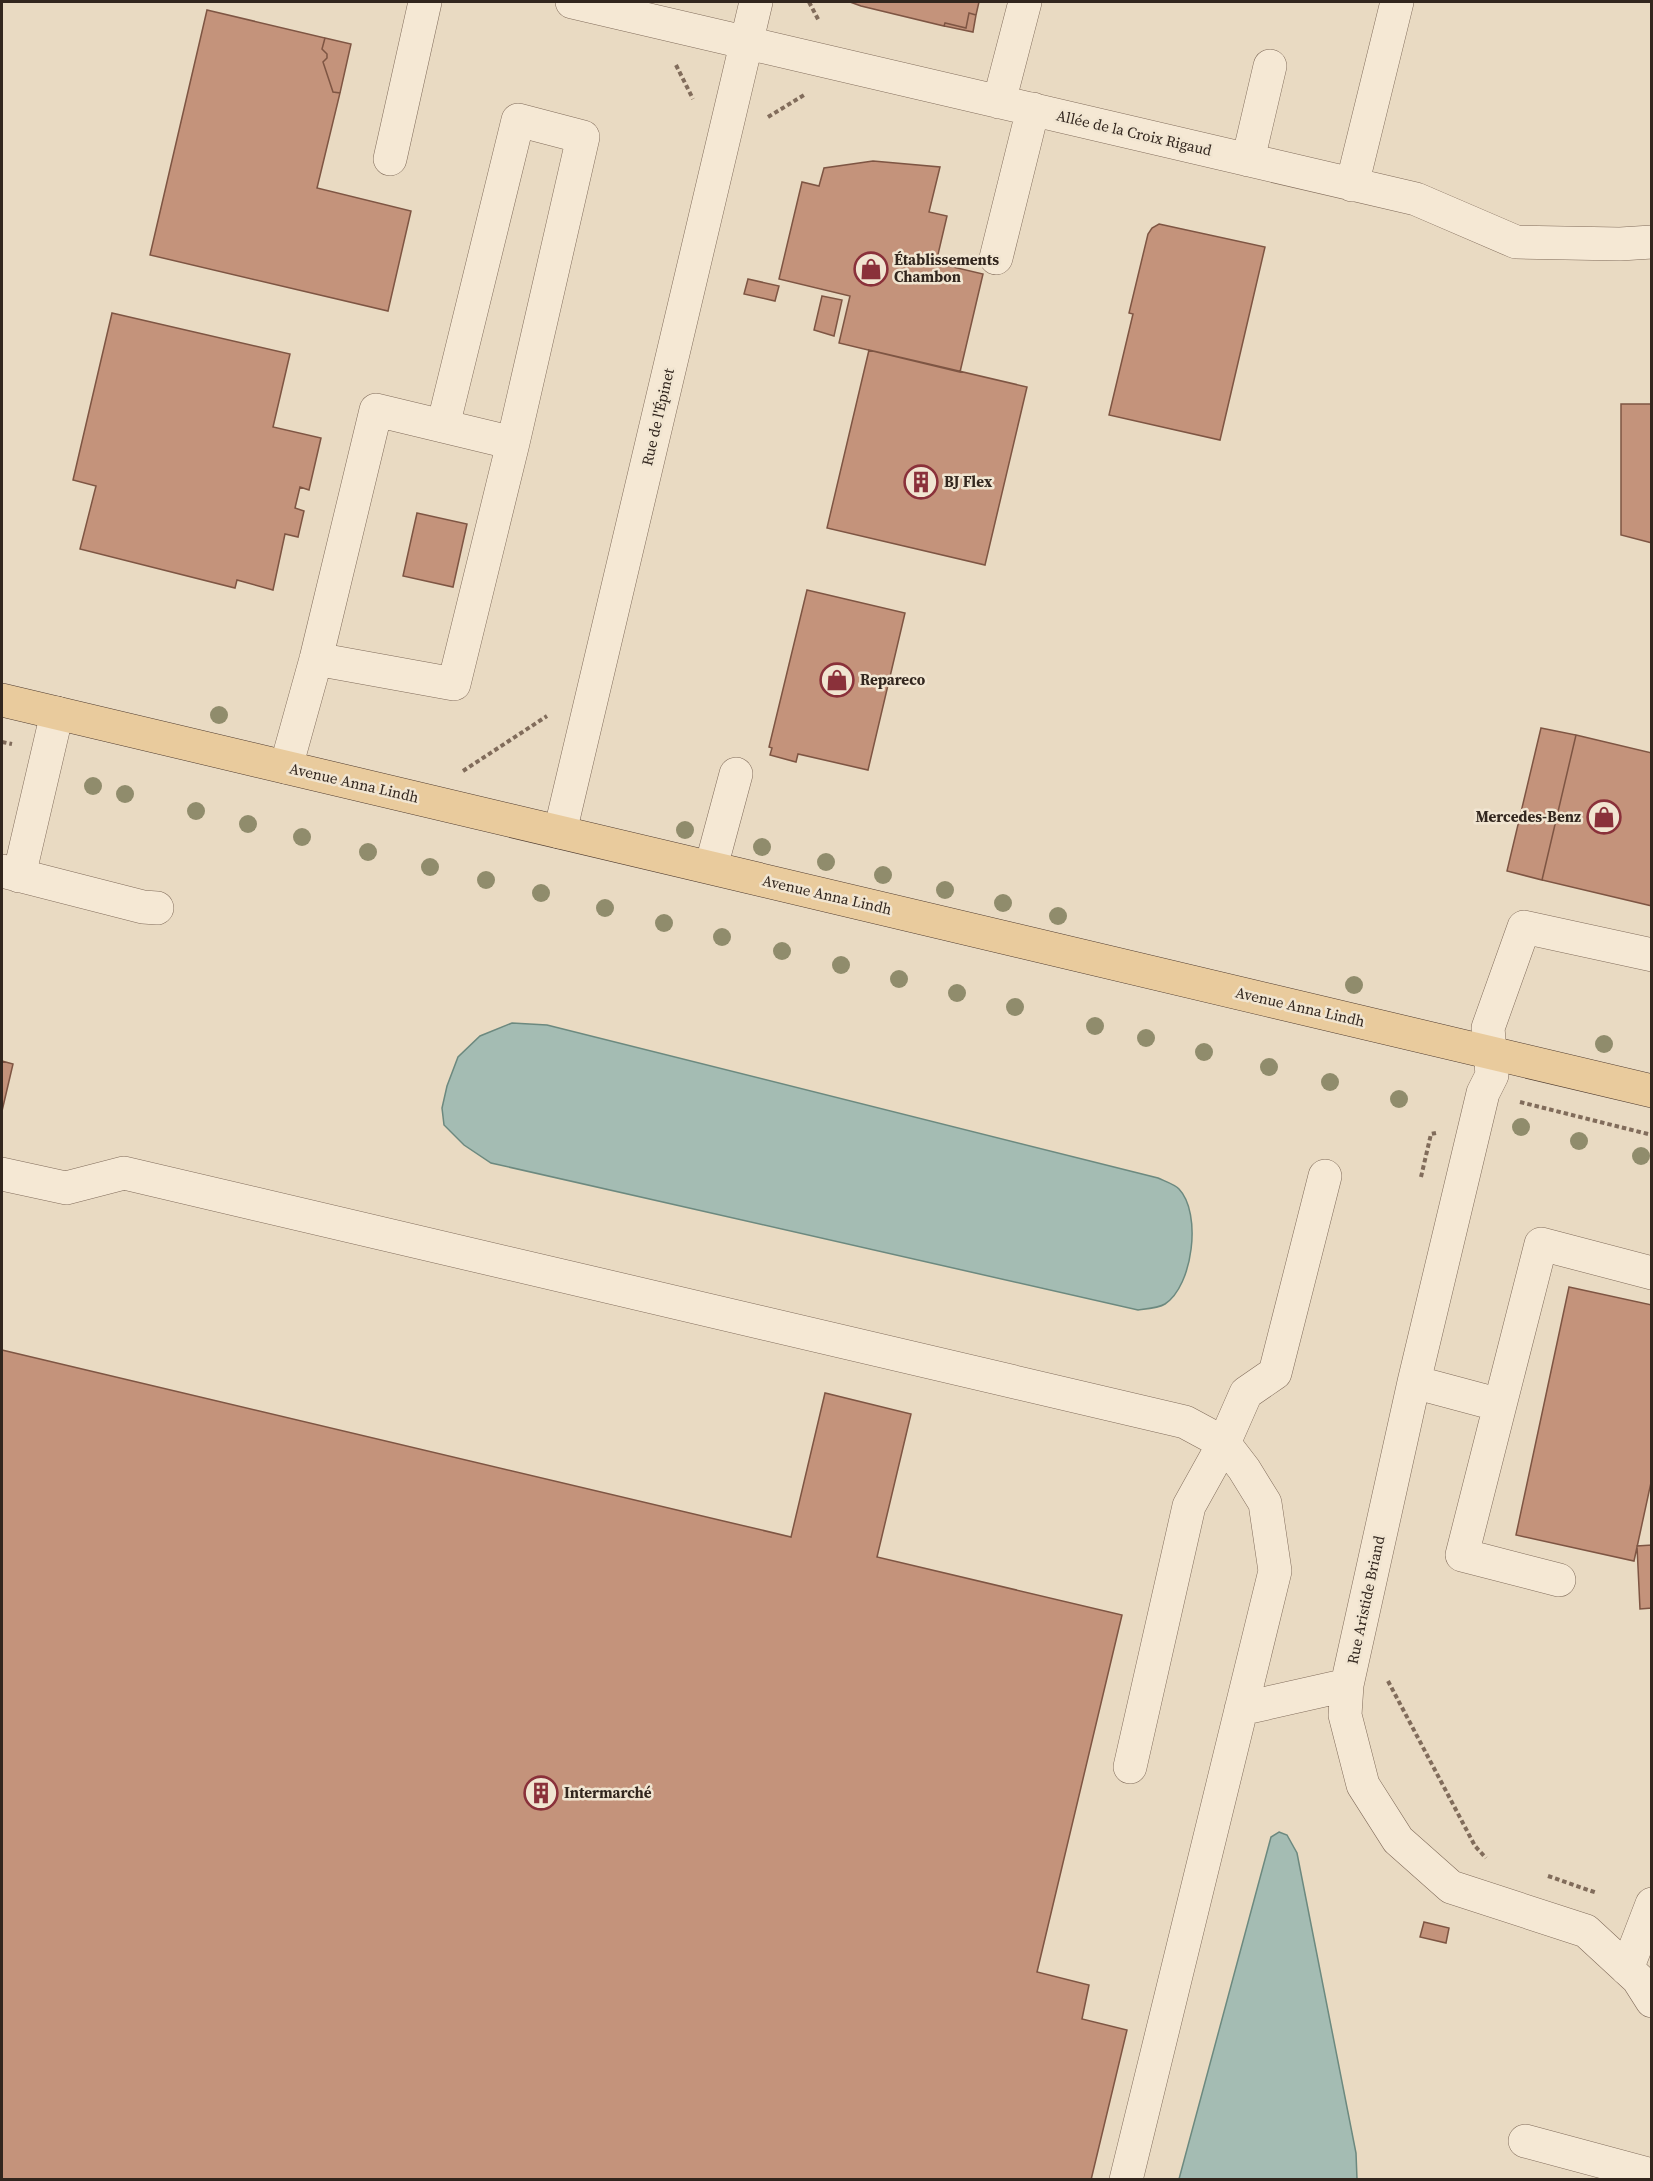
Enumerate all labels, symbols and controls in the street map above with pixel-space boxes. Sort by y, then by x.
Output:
street label: Allée de la Croix Rigaud [1054,104,1214,161]
place label: Établissements Chambon [894,249,999,287]
shop icon: Établissements Chambon [853,251,889,287]
street label: Rue de l'Épinet [636,366,679,468]
building icon: BJ Flex [903,464,939,500]
place label: BJ Flex [944,471,993,492]
shop icon: Repareco [819,662,855,698]
place label: Repareco [860,669,926,690]
street label: Avenue Anna Lindh [287,757,421,808]
shop icon: Mercedes-Benz [1586,799,1622,835]
place label: Mercedes-Benz [1476,806,1581,827]
street label: Avenue Anna Lindh [760,869,894,920]
street label: Avenue Anna Lindh [1233,981,1367,1032]
street label: Rue Aristide Briand [1342,1533,1390,1666]
building icon: Intermarché [523,1775,559,1811]
place label: Intermarché [564,1782,652,1803]

